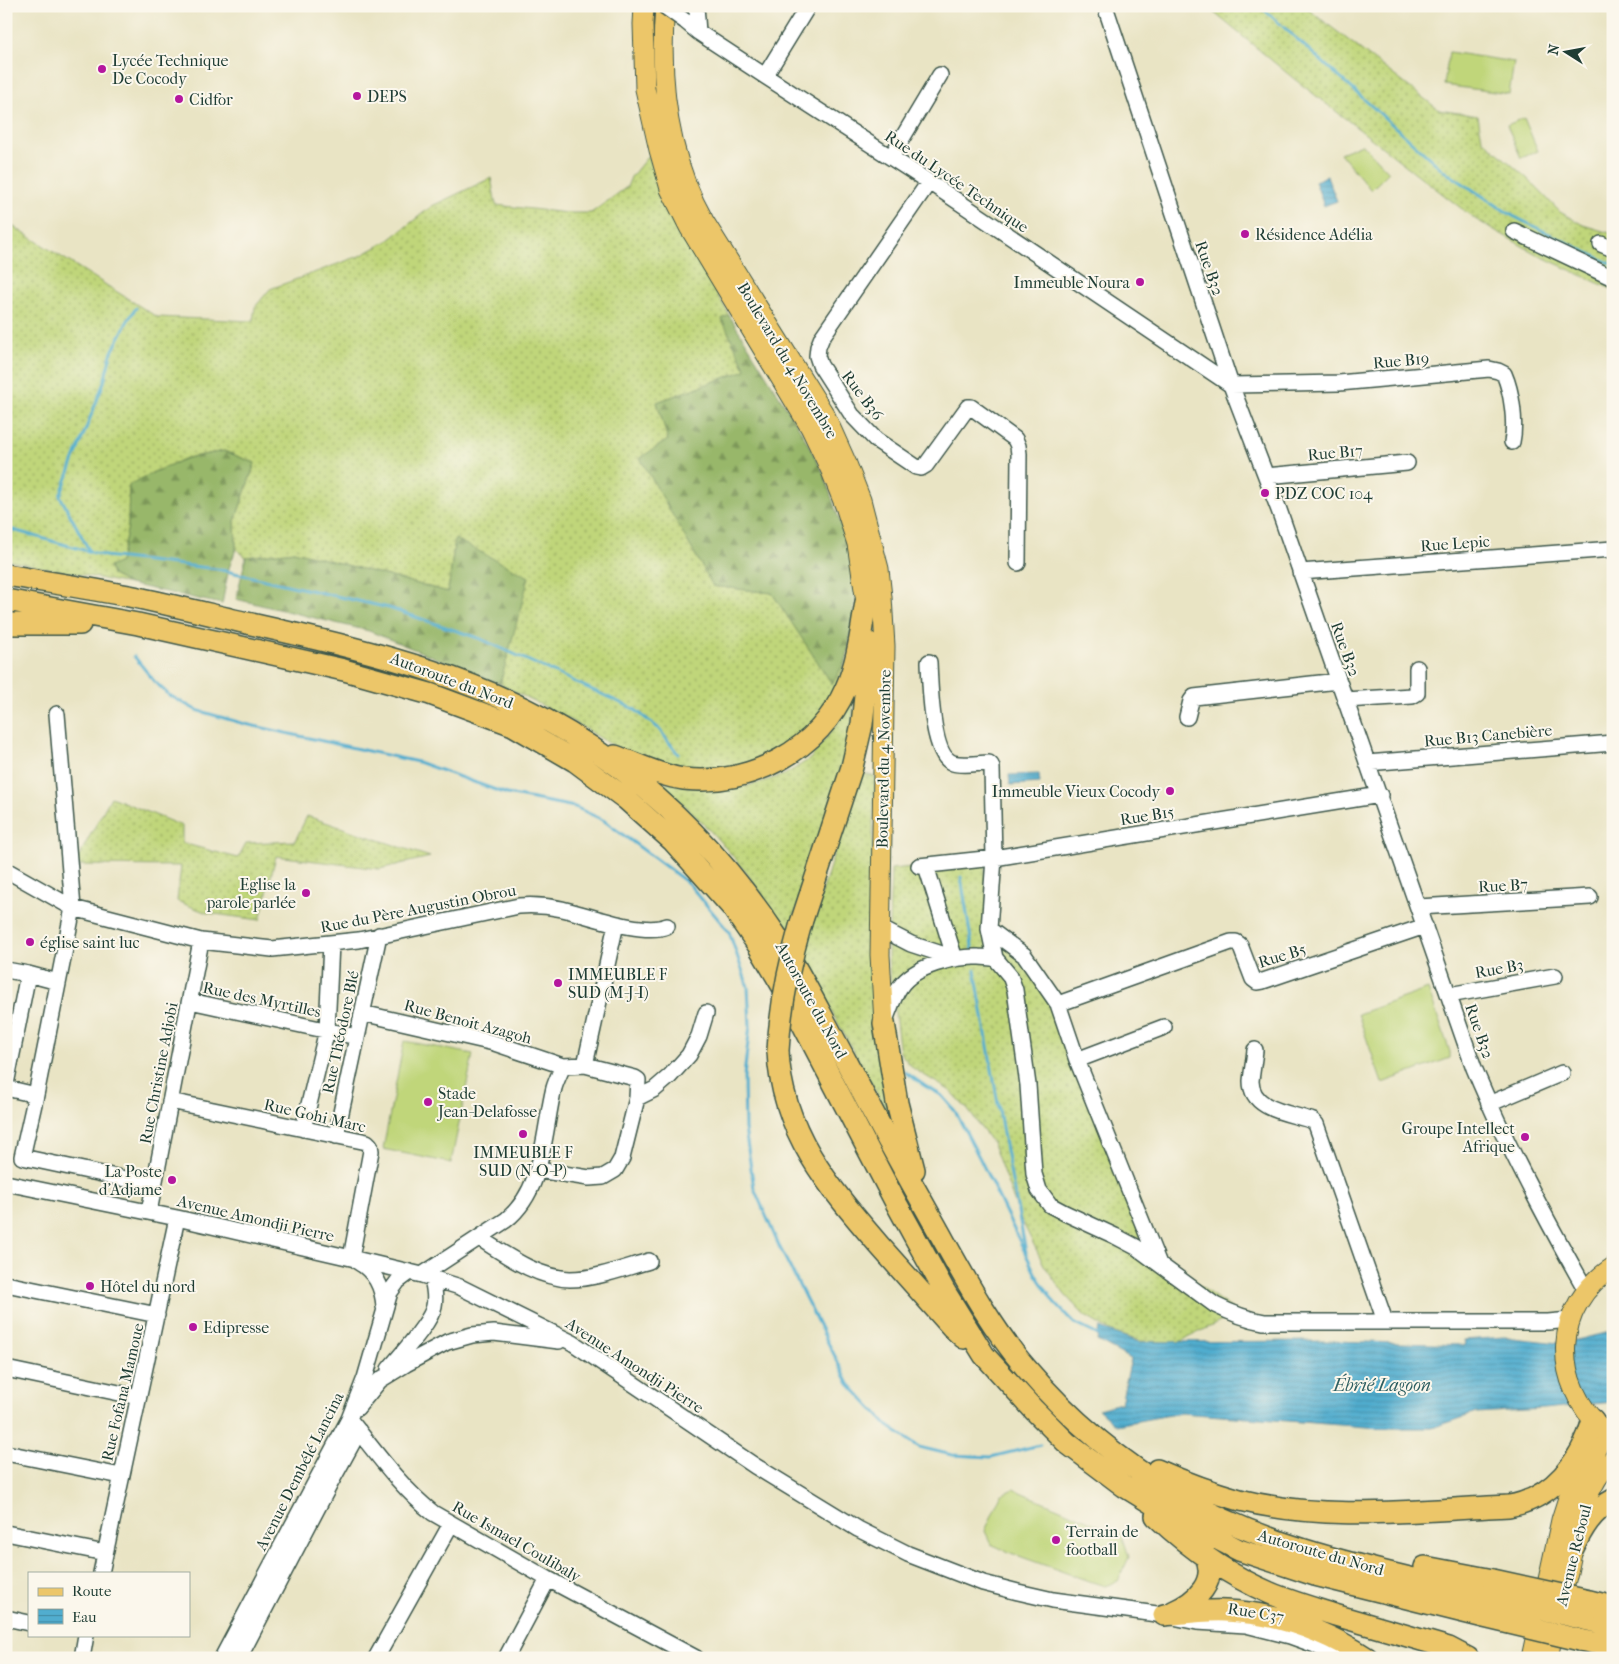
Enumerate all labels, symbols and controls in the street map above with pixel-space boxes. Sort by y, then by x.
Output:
north arrow [1542,28,1592,78]
text: N [1544,42,1563,56]
place label: Lycée Technique De Cocody [112,51,228,88]
marker: Lycée Technique De Cocody [96,63,108,75]
place label: DEPS [367,87,407,106]
place label: Cidfor [189,90,233,109]
marker: DEPS [351,90,363,102]
marker: Cidfor [173,93,185,105]
street label: Rue du Lycée Technique [881,126,1032,237]
place label: Résidence Adélia [1255,225,1373,244]
marker: Résidence Adélia [1239,228,1251,240]
street label: Rue B32 [1191,238,1228,298]
place label: Immeuble Noura [1013,273,1131,292]
marker: Immeuble Noura [1134,276,1146,288]
street label: Boulevard du 4 Novembre [733,279,842,442]
street label: Rue B19 [1372,349,1430,372]
street label: Rue B36 [838,367,888,424]
street label: Rue B17 [1307,441,1364,464]
place label: PDZ COC 104 [1275,484,1373,503]
marker: PDZ COC 104 [1259,487,1271,499]
street label: Rue Lepic [1420,532,1490,555]
street label: Rue B32 [1327,619,1364,679]
street label: Autoroute du Nord [387,648,516,713]
street label: Boulevard du 4 Novembre [872,669,895,849]
street label: Rue B13 Canebière [1423,720,1553,751]
place label: Immeuble Vieux Cocody [992,782,1160,801]
marker: Immeuble Vieux Cocody [1164,785,1176,797]
street label: Rue B15 [1119,802,1176,829]
place label: Eglise la parole parlée [206,875,297,912]
street label: Rue B7 [1478,875,1529,896]
street label: Rue du Père Augustin Obrou [319,880,518,937]
marker: Eglise la parole parlée [300,887,312,899]
place label: église saint luc [40,933,140,952]
marker: église saint luc [24,936,36,948]
street label: Autoroute du Nord [771,938,852,1062]
street label: Rue B5 [1256,939,1308,972]
street label: Rue B3 [1473,955,1525,982]
place label: IMMEUBLE F SUD (M-J-I) [568,965,668,1002]
street label: Rue Théodore Blé [318,969,363,1095]
marker: IMMEUBLE F SUD (M-J-I) [552,977,564,989]
street label: Rue des Myrtilles [201,978,323,1021]
street label: Rue Benoit Azagoh [402,995,534,1048]
street label: Rue Christine Adjobi [135,1000,182,1146]
street label: Rue B32 [1461,1001,1498,1061]
place label: Stade Jean-Delafosse [436,1084,537,1121]
street label: Rue Gohi Marc [262,1095,368,1136]
marker: Stade Jean-Delafosse [422,1096,434,1108]
place label: Groupe Intellect Afrique [1402,1119,1515,1156]
marker: IMMEUBLE F SUD (N-O-P) [517,1128,529,1140]
marker: Groupe Intellect Afrique [1519,1131,1531,1143]
place label: IMMEUBLE F SUD (N-O-P) [473,1143,573,1180]
place label: La Poste d'Adjame [99,1162,162,1199]
marker: La Poste d'Adjame [166,1174,178,1186]
street label: Avenue Amondji Pierre [175,1191,336,1246]
place label: Hôtel du nord [100,1277,196,1296]
marker: Hôtel du nord [84,1280,96,1292]
street label: Avenue Amondji Pierre [561,1313,707,1417]
place label: Edipresse [203,1318,269,1337]
street label: Rue Fofana Mamoue [97,1321,148,1463]
marker: Edipresse [187,1321,199,1333]
water label: Ébrié Lagoon [1332,1373,1431,1396]
street label: Avenue Dembélé Lancina [251,1388,348,1554]
street label: Rue Ismael Coulibaly [449,1497,585,1586]
street label: Avenue Reboul [1551,1502,1595,1609]
place label: Terrain de football [1066,1522,1139,1559]
street label: Autoroute du Nord [1255,1525,1386,1580]
marker: Terrain de football [1050,1534,1062,1546]
legend [28,1572,190,1636]
text: Route [72,1582,112,1600]
street label: Rue C37 [1226,1599,1286,1626]
text: Eau [72,1608,97,1626]

